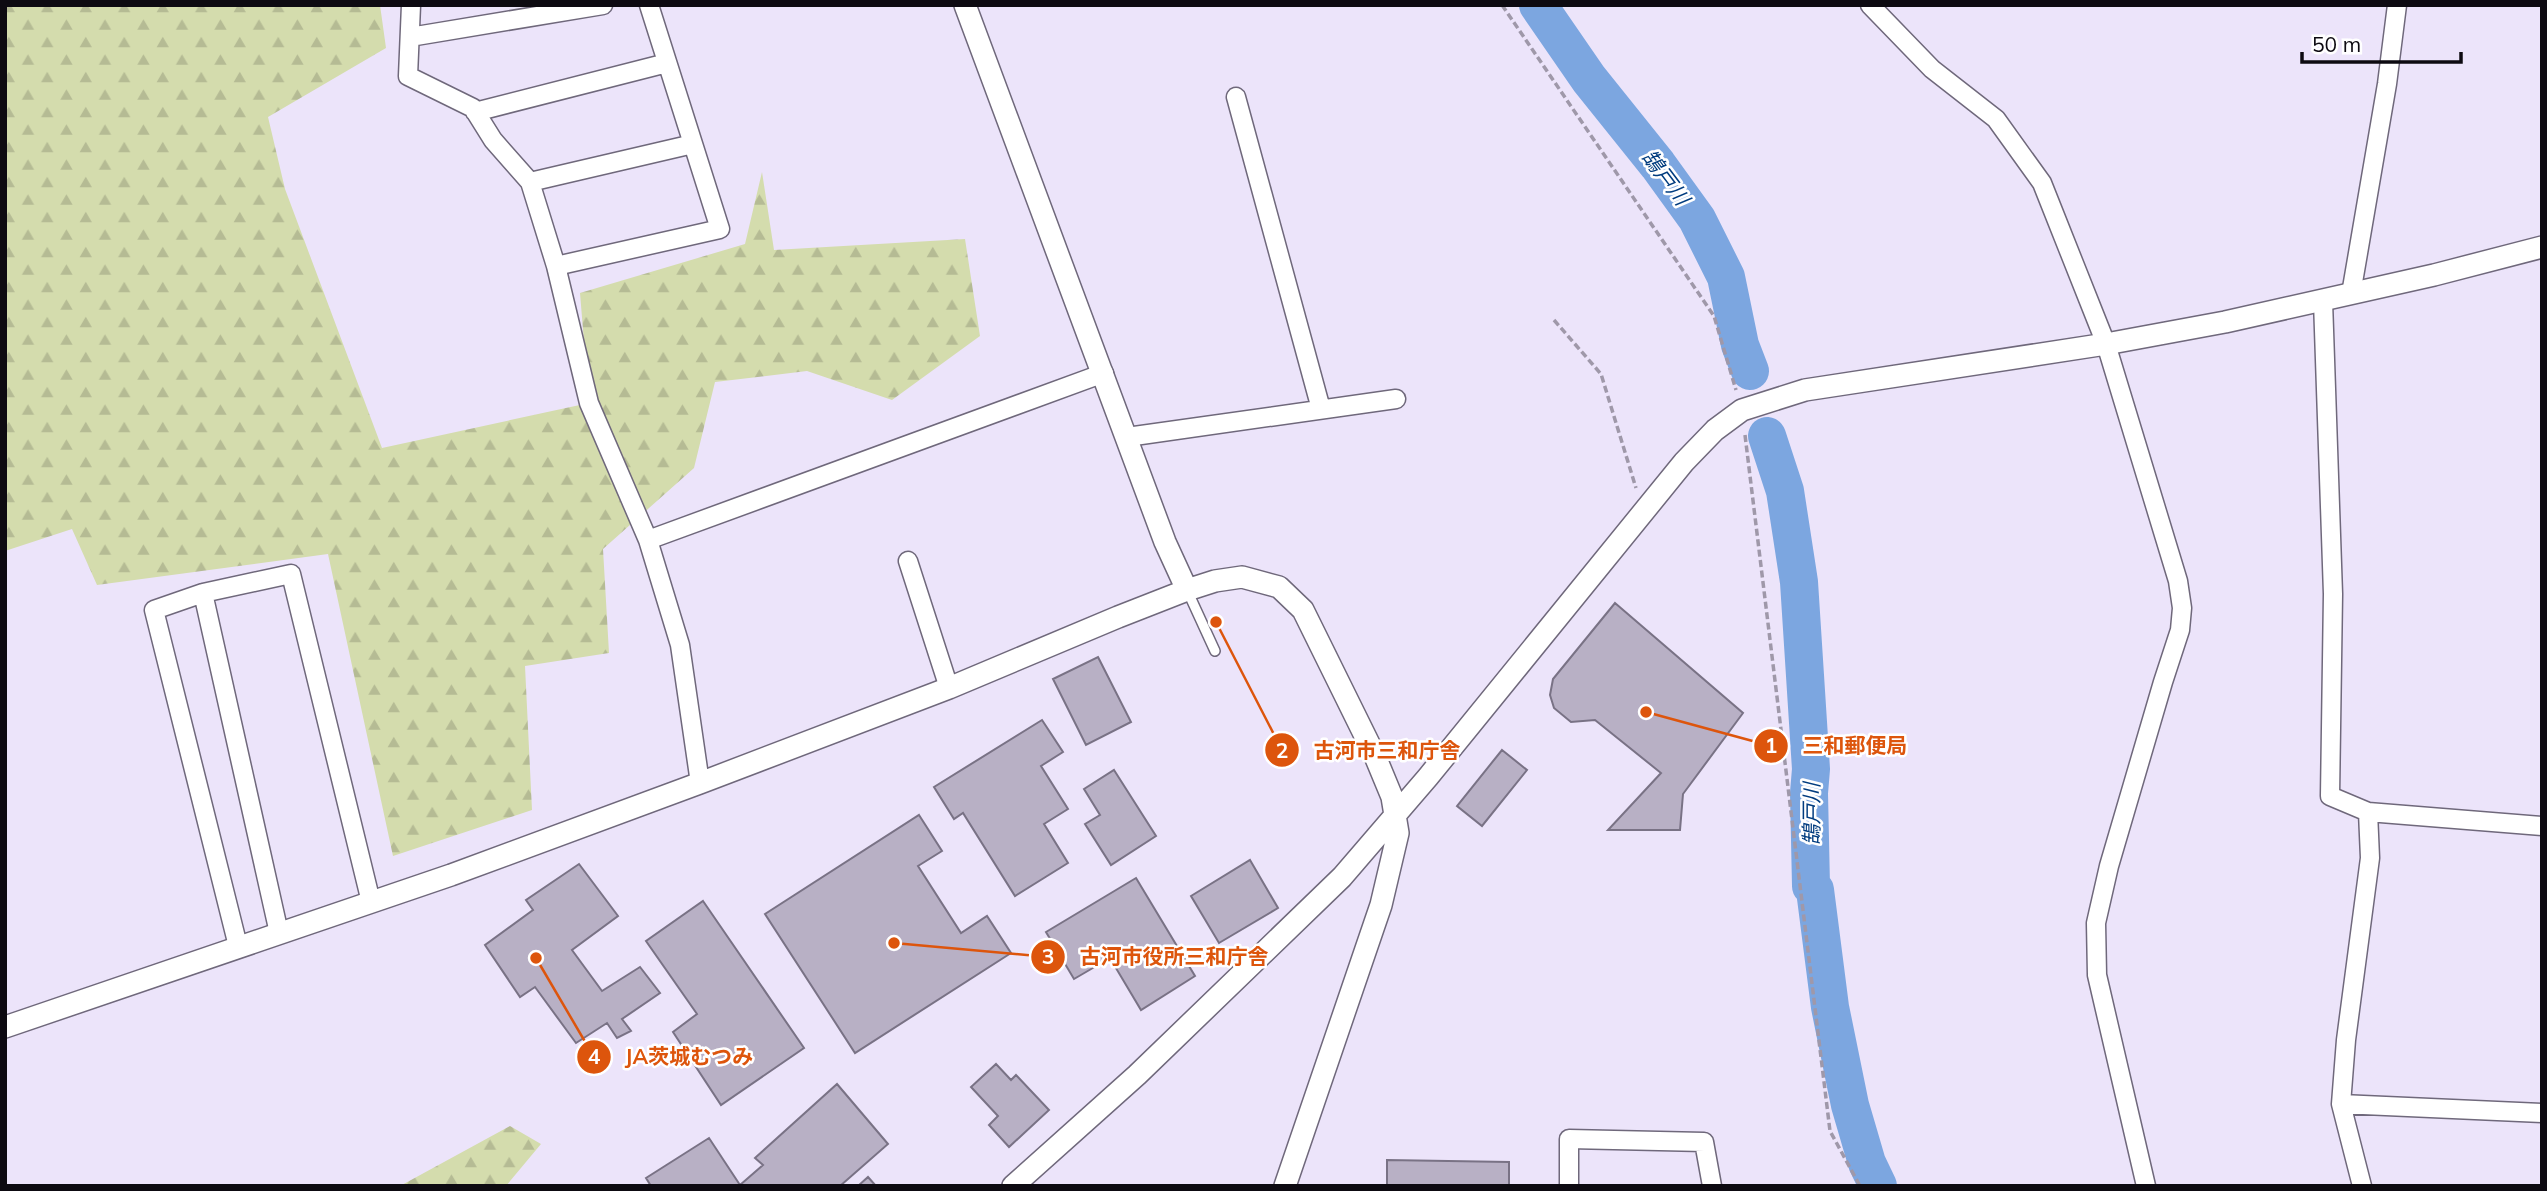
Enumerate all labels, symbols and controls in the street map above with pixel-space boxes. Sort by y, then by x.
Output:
scale bar [2302,21,2461,65]
text: 50 m [2312,31,2361,57]
water label: 鵠戸川 [1637,144,1697,212]
callout: 三和郵便局 [1753,725,1921,767]
callout: 古河市三和庁舎 [1264,729,1474,771]
text: 1 [1765,732,1777,758]
text: 三和郵便局 [1803,732,1908,758]
text: 2 [1276,737,1288,763]
text: 古河市三和庁舎 [1314,737,1461,763]
water label: 鵠戸川 [1798,781,1824,846]
callout: 古河市役所三和庁舎 [1030,936,1282,978]
text: 3 [1042,943,1054,969]
text: 古河市役所三和庁舎 [1080,943,1269,969]
callout: JA茨城むつみ [576,1036,767,1078]
text: 4 [588,1043,601,1069]
text: JA茨城むつみ [625,1043,753,1069]

